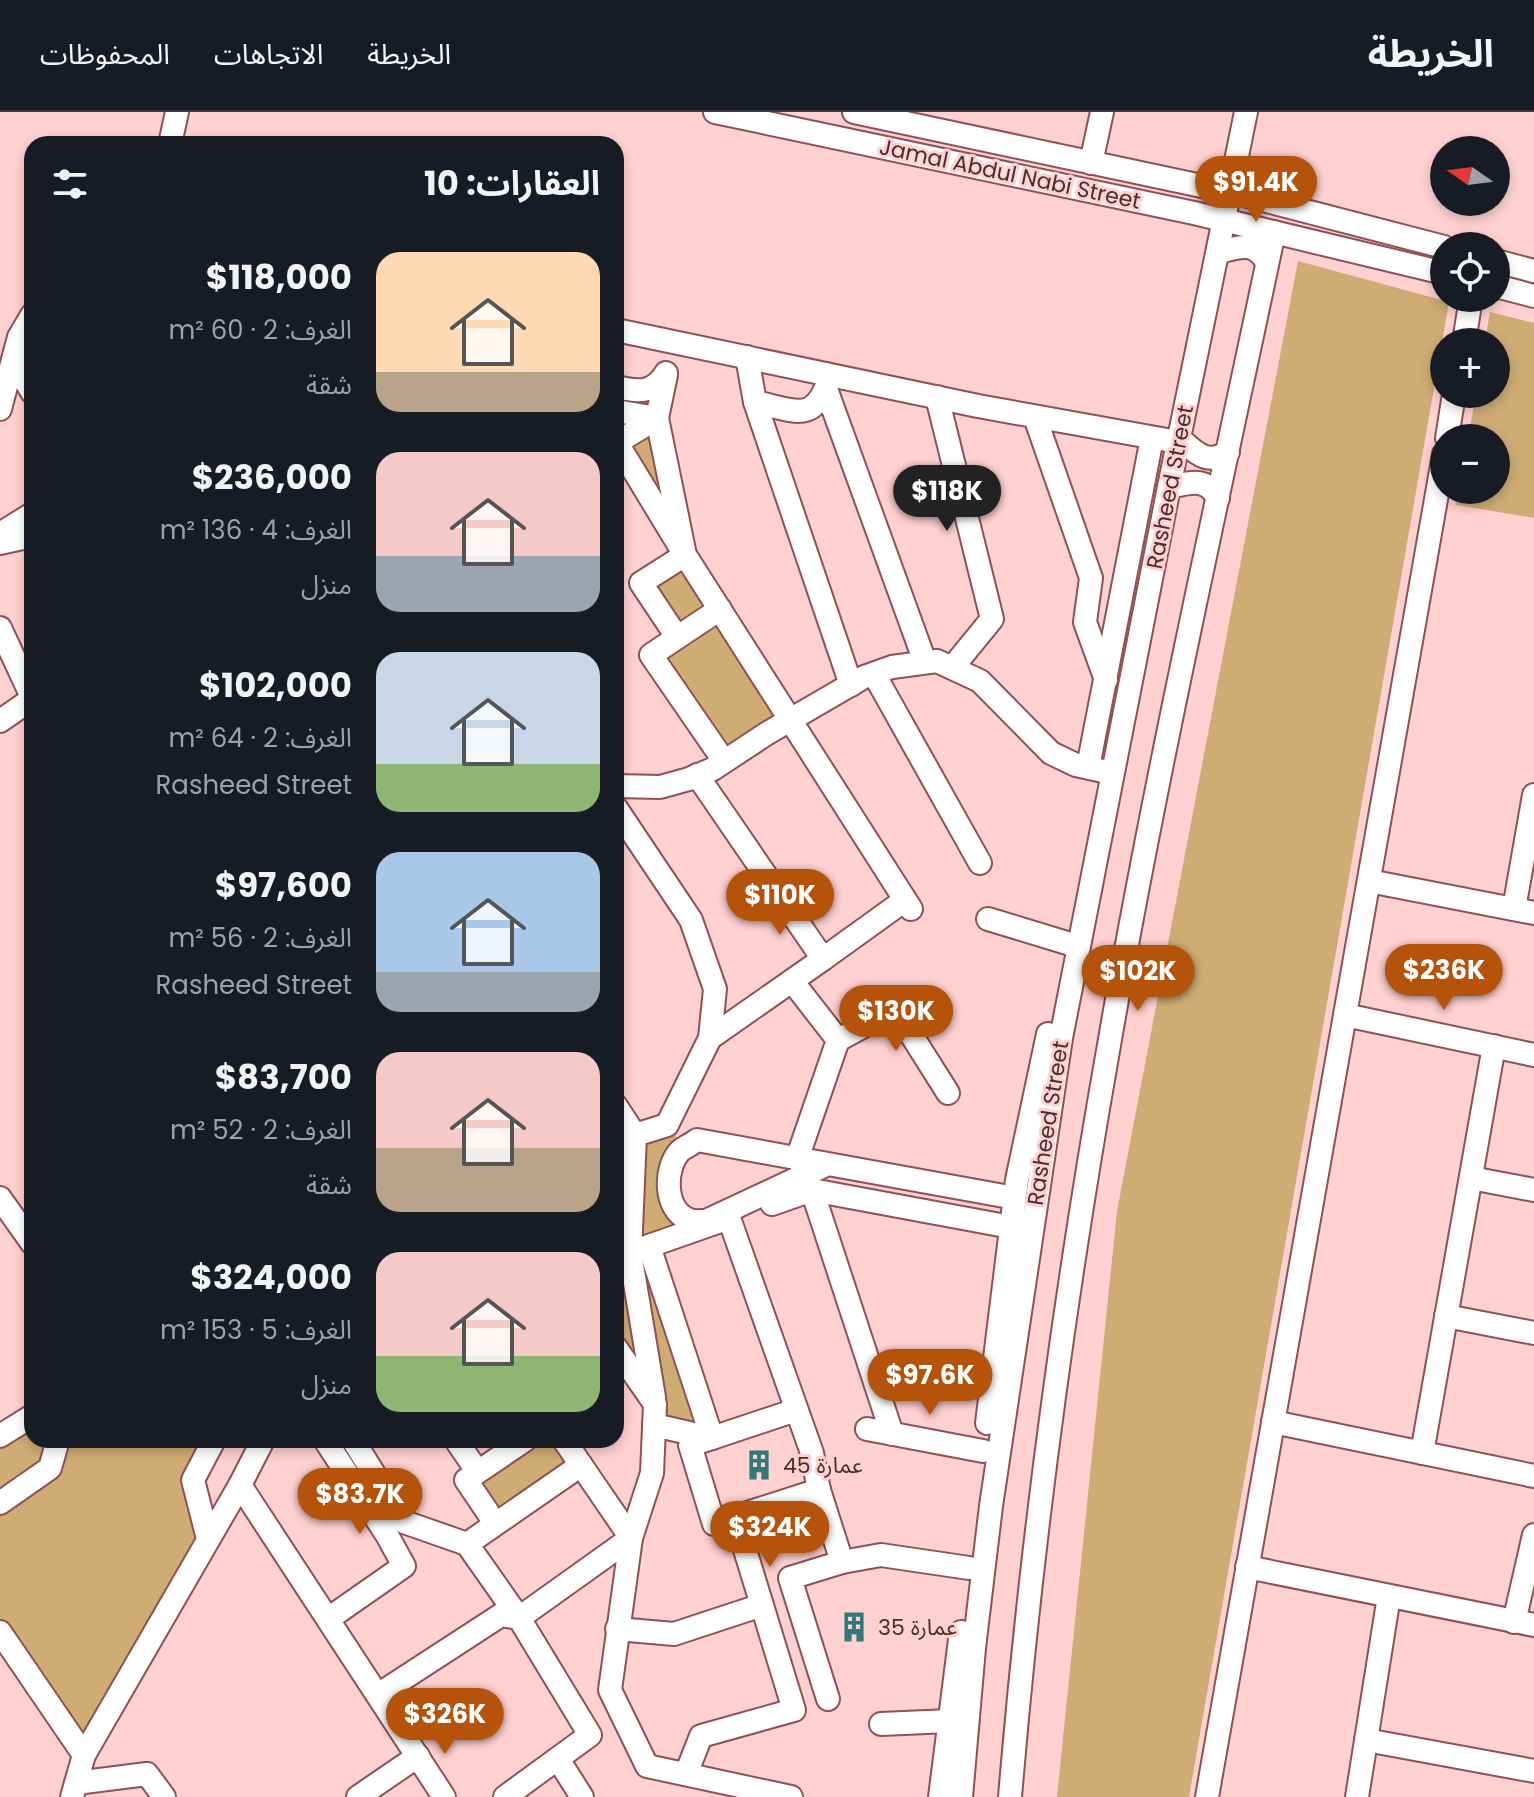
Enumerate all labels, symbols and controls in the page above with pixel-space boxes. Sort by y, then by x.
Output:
text: الخريطة [1368,27,1494,80]
text: المحفوظات [40,35,170,74]
text: الاتجاهات [214,35,323,74]
text: الخريطة [367,35,451,74]
street label: Jamal Abdul Nabi Street [877,131,1143,217]
north arrow [1430,136,1510,216]
map controls [1430,136,1510,504]
pin: $91.4K [1191,156,1321,224]
text: العقارات: 10 [424,159,600,207]
icon: filters [48,162,92,206]
text: $91.4K [1213,164,1299,200]
button: locate [1430,232,1510,312]
text: $118,000 [206,253,352,301]
icon: home [440,284,536,380]
text: الغرف: 2 · 60 m² [168,312,352,348]
button: + [1430,328,1510,408]
text: شقة [306,367,352,403]
street label: Rasheed Street [1139,402,1201,572]
button: − [1430,424,1510,504]
text: $236,000 [192,453,352,501]
pin: $118K [891,465,1003,533]
text: $118K [911,473,983,509]
icon: home [440,484,536,580]
text: الغرف: 4 · 136 m² [160,512,352,548]
text: منزل [301,567,352,603]
text: $102,000 [199,661,352,709]
icon: home [440,684,536,780]
text: الغرف: 2 · 64 m² [168,720,352,756]
text: Rasheed Street [156,767,352,803]
text: $97,600 [215,861,352,909]
pin: $110K [724,869,836,937]
text: $110K [744,877,816,913]
icon: home [440,884,536,980]
text: الغرف: 2 · 56 m² [168,920,352,956]
pin: $236K [1388,944,1500,1012]
pin: $102K [1082,945,1194,1013]
text: $236K [1403,952,1485,988]
text: $102K [1100,953,1176,989]
text: Rasheed Street [156,967,352,1003]
pin: $130K [840,985,952,1053]
text: $130K [857,993,935,1029]
street label: Rasheed Street [1020,1038,1076,1208]
text: $83,700 [215,1053,352,1101]
icon: home [440,1084,536,1180]
text: الغرف: 2 · 52 m² [170,1112,352,1148]
text: شقة [306,1167,352,1203]
text: $324,000 [190,1253,352,1301]
icon: home [440,1284,536,1380]
text: الغرف: 5 · 153 m² [160,1312,352,1348]
pin: $97.6K [865,1349,995,1417]
text: $97.6K [885,1357,975,1393]
text: منزل [301,1367,352,1403]
building icon: عمارة 45 [742,1448,776,1482]
place label: عمارة 45 [783,1450,863,1481]
pin: $83.7K [295,1468,425,1536]
text: $83.7K [315,1476,405,1512]
pin: $324K [714,1501,826,1569]
text: $324K [728,1509,812,1545]
building icon: عمارة 35 [837,1610,871,1644]
place label: عمارة 35 [878,1612,957,1643]
pin: $326K [389,1688,501,1756]
text: $326K [404,1696,486,1732]

